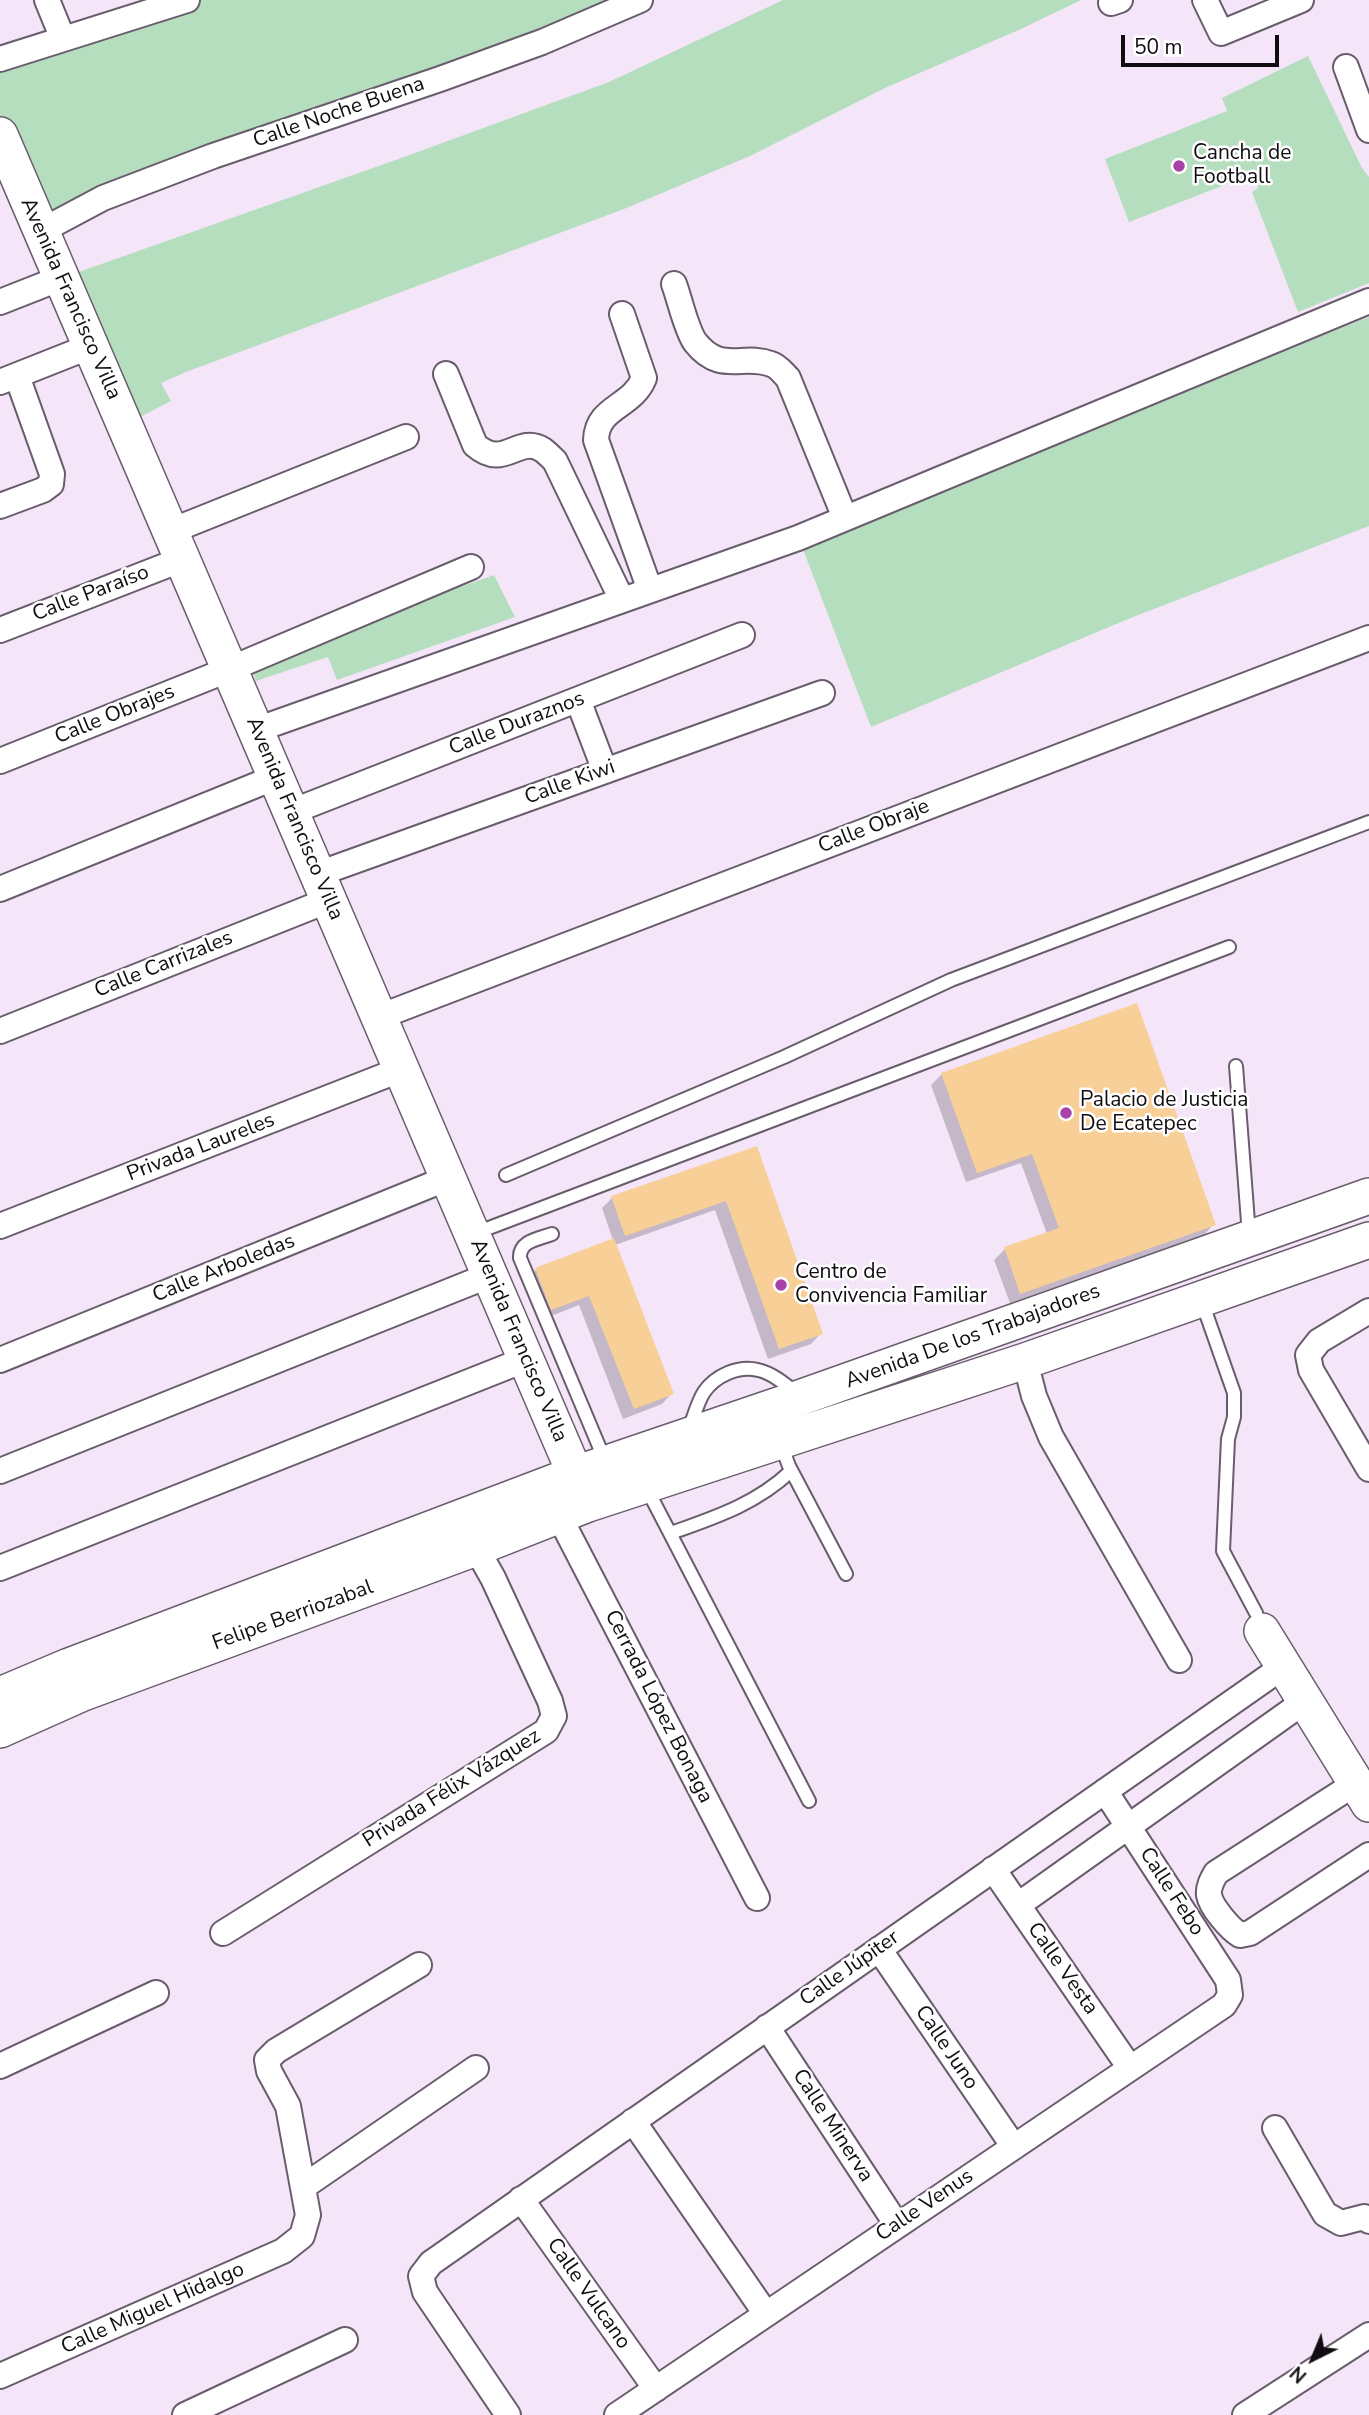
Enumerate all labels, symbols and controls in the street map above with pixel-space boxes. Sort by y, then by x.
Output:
scale bar [1124,21,1282,65]
text: 50 m [1134,33,1183,61]
street label: Calle Noche Buena [250,72,428,154]
place label: Cancha de Football [1193,141,1291,191]
marker: Cancha de Football [1171,158,1187,174]
street label: Avenida Francisco Villa [14,194,126,404]
street label: Calle Paraíso [29,560,153,628]
street label: Calle Obrajes [51,680,179,750]
street label: Calle Duraznos [446,687,588,761]
street label: Avenida Francisco Villa [240,714,348,924]
street label: Calle Kiwi [521,755,619,811]
street label: Calle Obraje [815,794,933,860]
street label: Calle Carrizales [91,926,237,1004]
place label: Palacio de Justicia De Ecatepec [1080,1088,1248,1138]
marker: Palacio de Justicia De Ecatepec [1058,1105,1074,1121]
street label: Privada Laureles [124,1108,278,1188]
street label: Calle Arboledas [149,1229,299,1309]
street label: Avenida Francisco Villa [464,1236,572,1446]
place label: Centro de Convivencia Familiar [795,1260,987,1310]
marker: Centro de Convivencia Familiar [773,1277,789,1293]
street label: Avenida De los Trabajadores [842,1279,1104,1395]
street label: Felipe Berriozabal [209,1575,377,1657]
street label: Cerrada López Bonaga [598,1606,718,1808]
street label: Privada Félix Vázquez [359,1724,545,1854]
street label: Calle Febo [1133,1843,1209,1941]
street label: Calle Vesta [1021,1918,1103,2020]
street label: Calle Júpiter [795,1926,905,2012]
street label: Calle Juno [909,2001,983,2095]
street label: Calle Minerva [786,2065,878,2187]
street label: Calle Venus [872,2164,978,2248]
street label: Calle Vulcano [541,2234,635,2354]
street label: Calle Miguel Hidalgo [58,2257,248,2361]
north arrow [1278,2324,1348,2394]
text: N [1285,2360,1313,2389]

